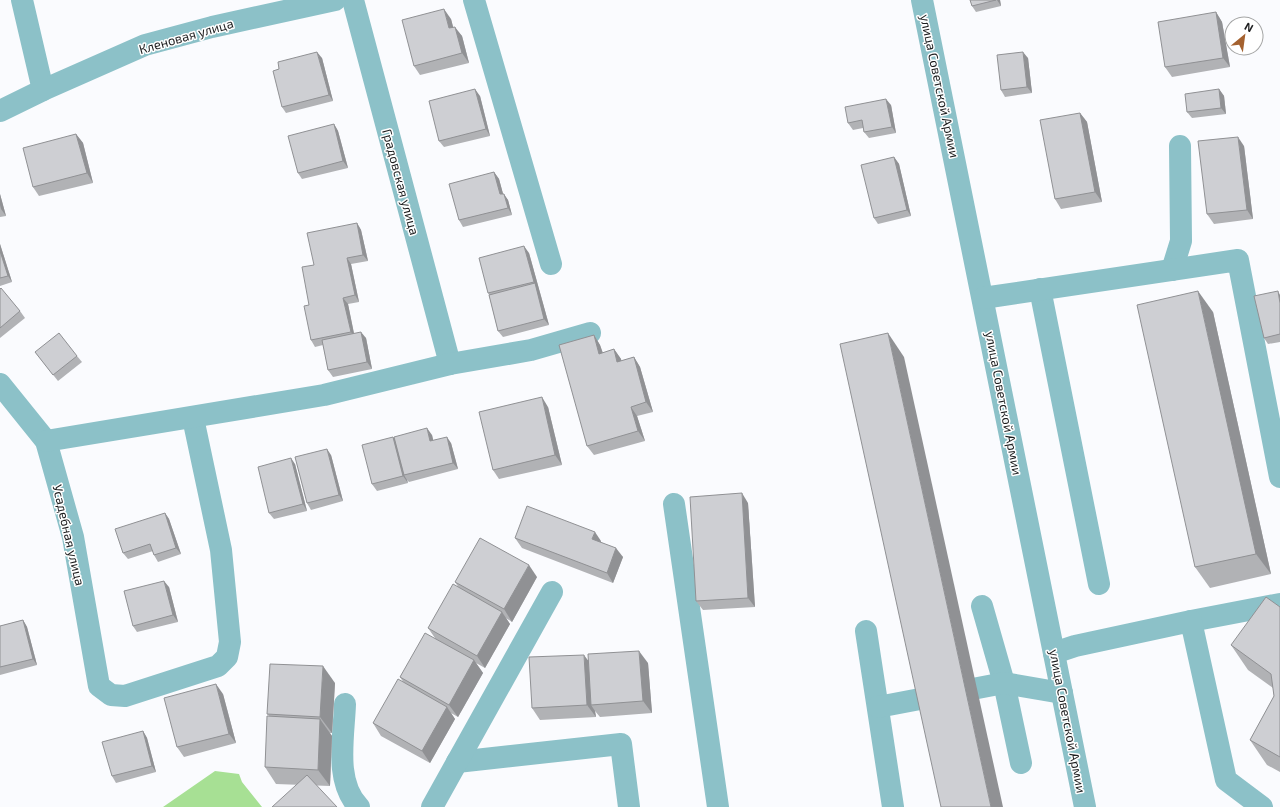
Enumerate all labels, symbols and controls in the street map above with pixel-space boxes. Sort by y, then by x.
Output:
street label: улица Советской Армии [917,13,963,159]
street label: Кленовая улица [137,15,235,57]
north arrow [1224,16,1264,56]
text: N [1242,19,1256,34]
street label: Градовская улица [379,127,423,237]
street label: улица Советской Армии [982,330,1026,476]
street label: Усадебная улица [50,483,88,587]
street label: улица Советской Армии [1046,648,1090,794]

